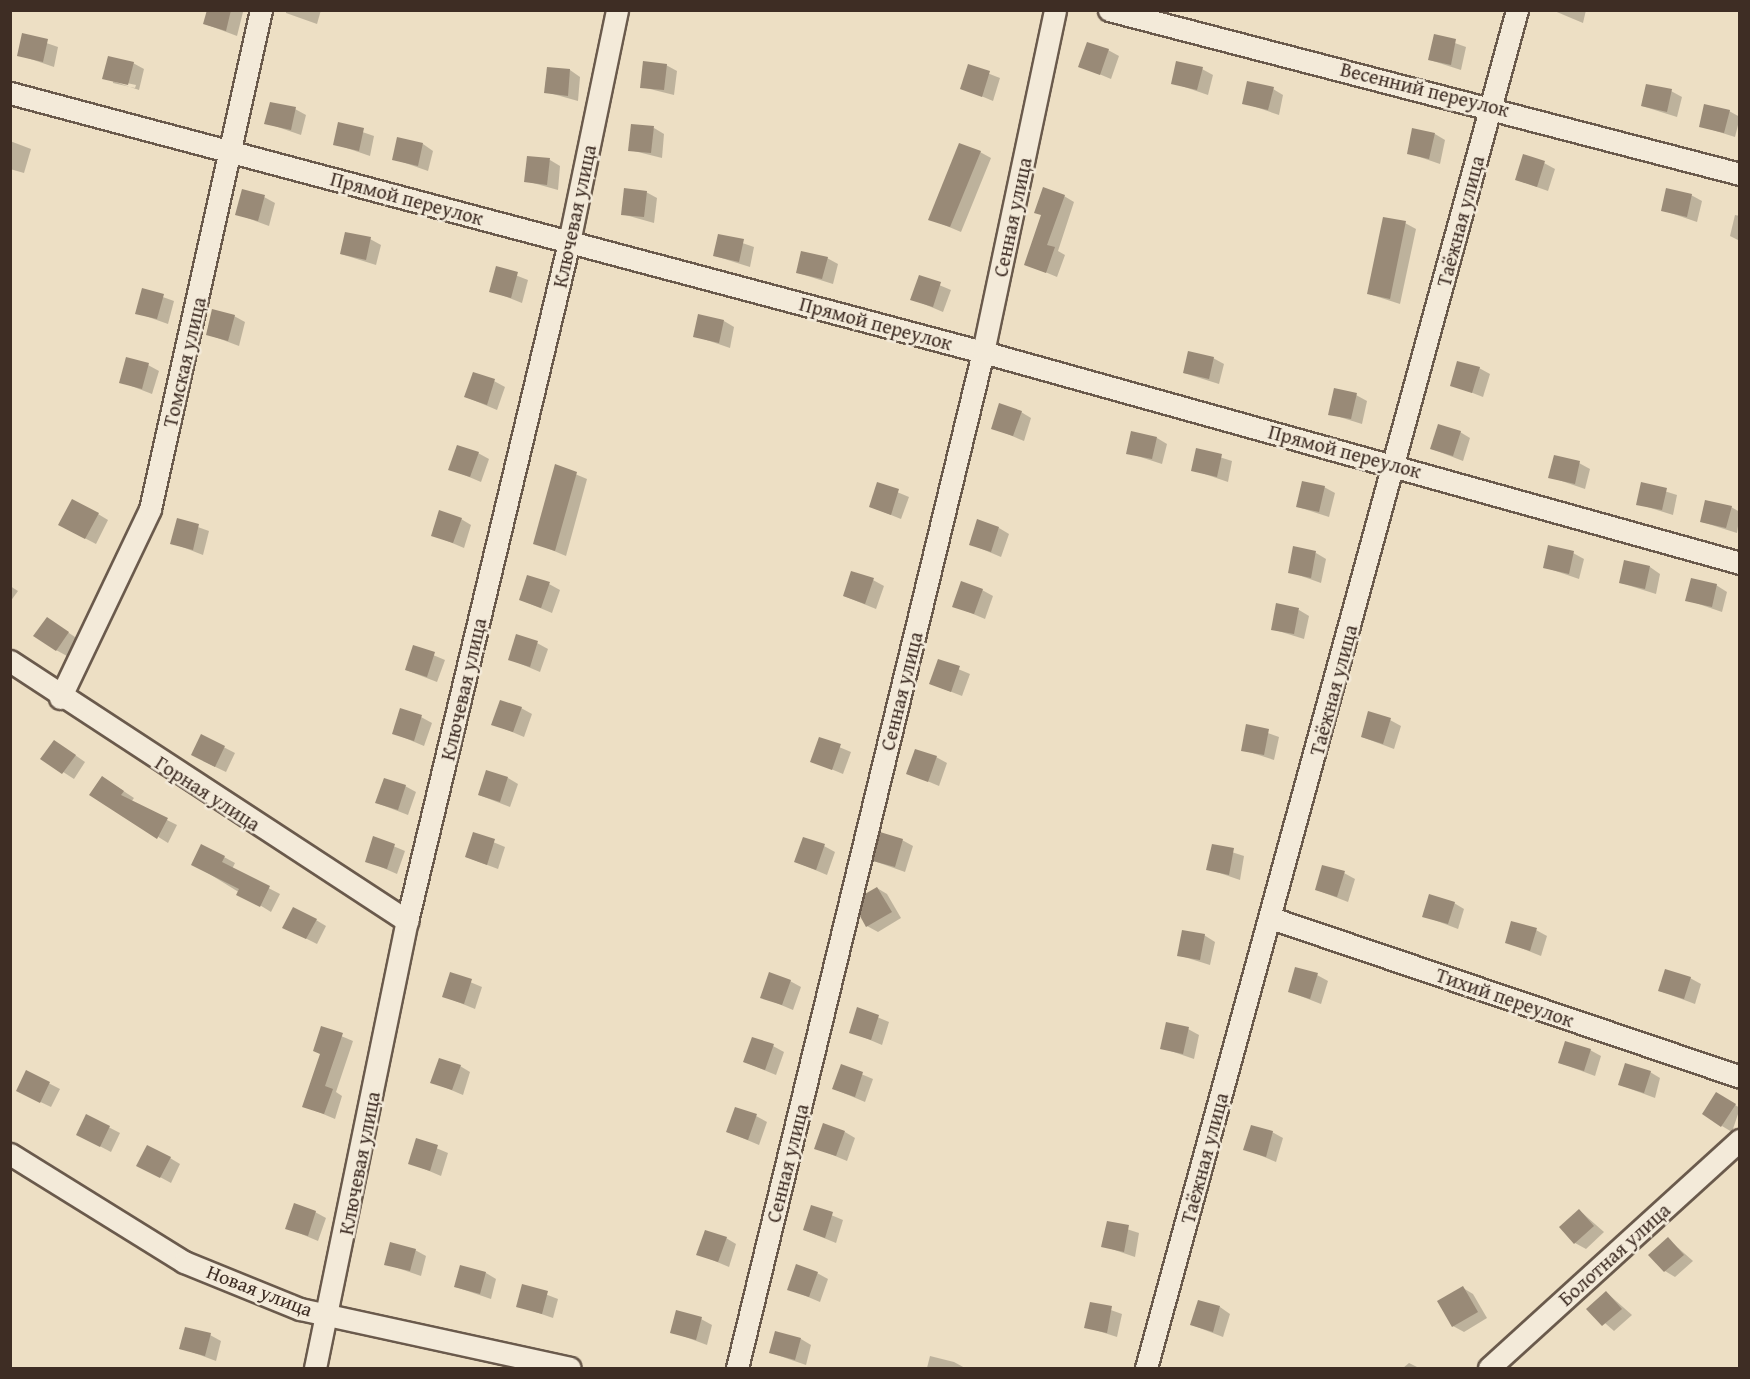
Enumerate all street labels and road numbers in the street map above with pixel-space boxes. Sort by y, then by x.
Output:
street label: Весенний переулок [1338,56,1512,122]
street label: Ключевая улица [547,142,601,290]
street label: Таёжная улица [1431,153,1489,289]
street label: Сенная улица [988,155,1036,279]
street label: Прямой переулок [328,166,486,230]
street label: Прямой переулок [797,291,955,355]
street label: Томская улица [157,294,211,430]
street label: Прямой переулок [1266,419,1424,483]
street label: Ключевая улица [435,615,491,763]
street label: Таёжная улица [1304,622,1362,758]
street label: Сенная улица [875,629,927,753]
street label: Горная улица [151,750,265,836]
street label: Тихий переулок [1433,962,1577,1032]
street label: Ключевая улица [333,1089,385,1237]
street label: Таёжная улица [1175,1090,1233,1226]
street label: Сенная улица [761,1101,813,1225]
street label: Болотная улица [1553,1198,1675,1310]
street label: Новая улица [204,1259,316,1321]

